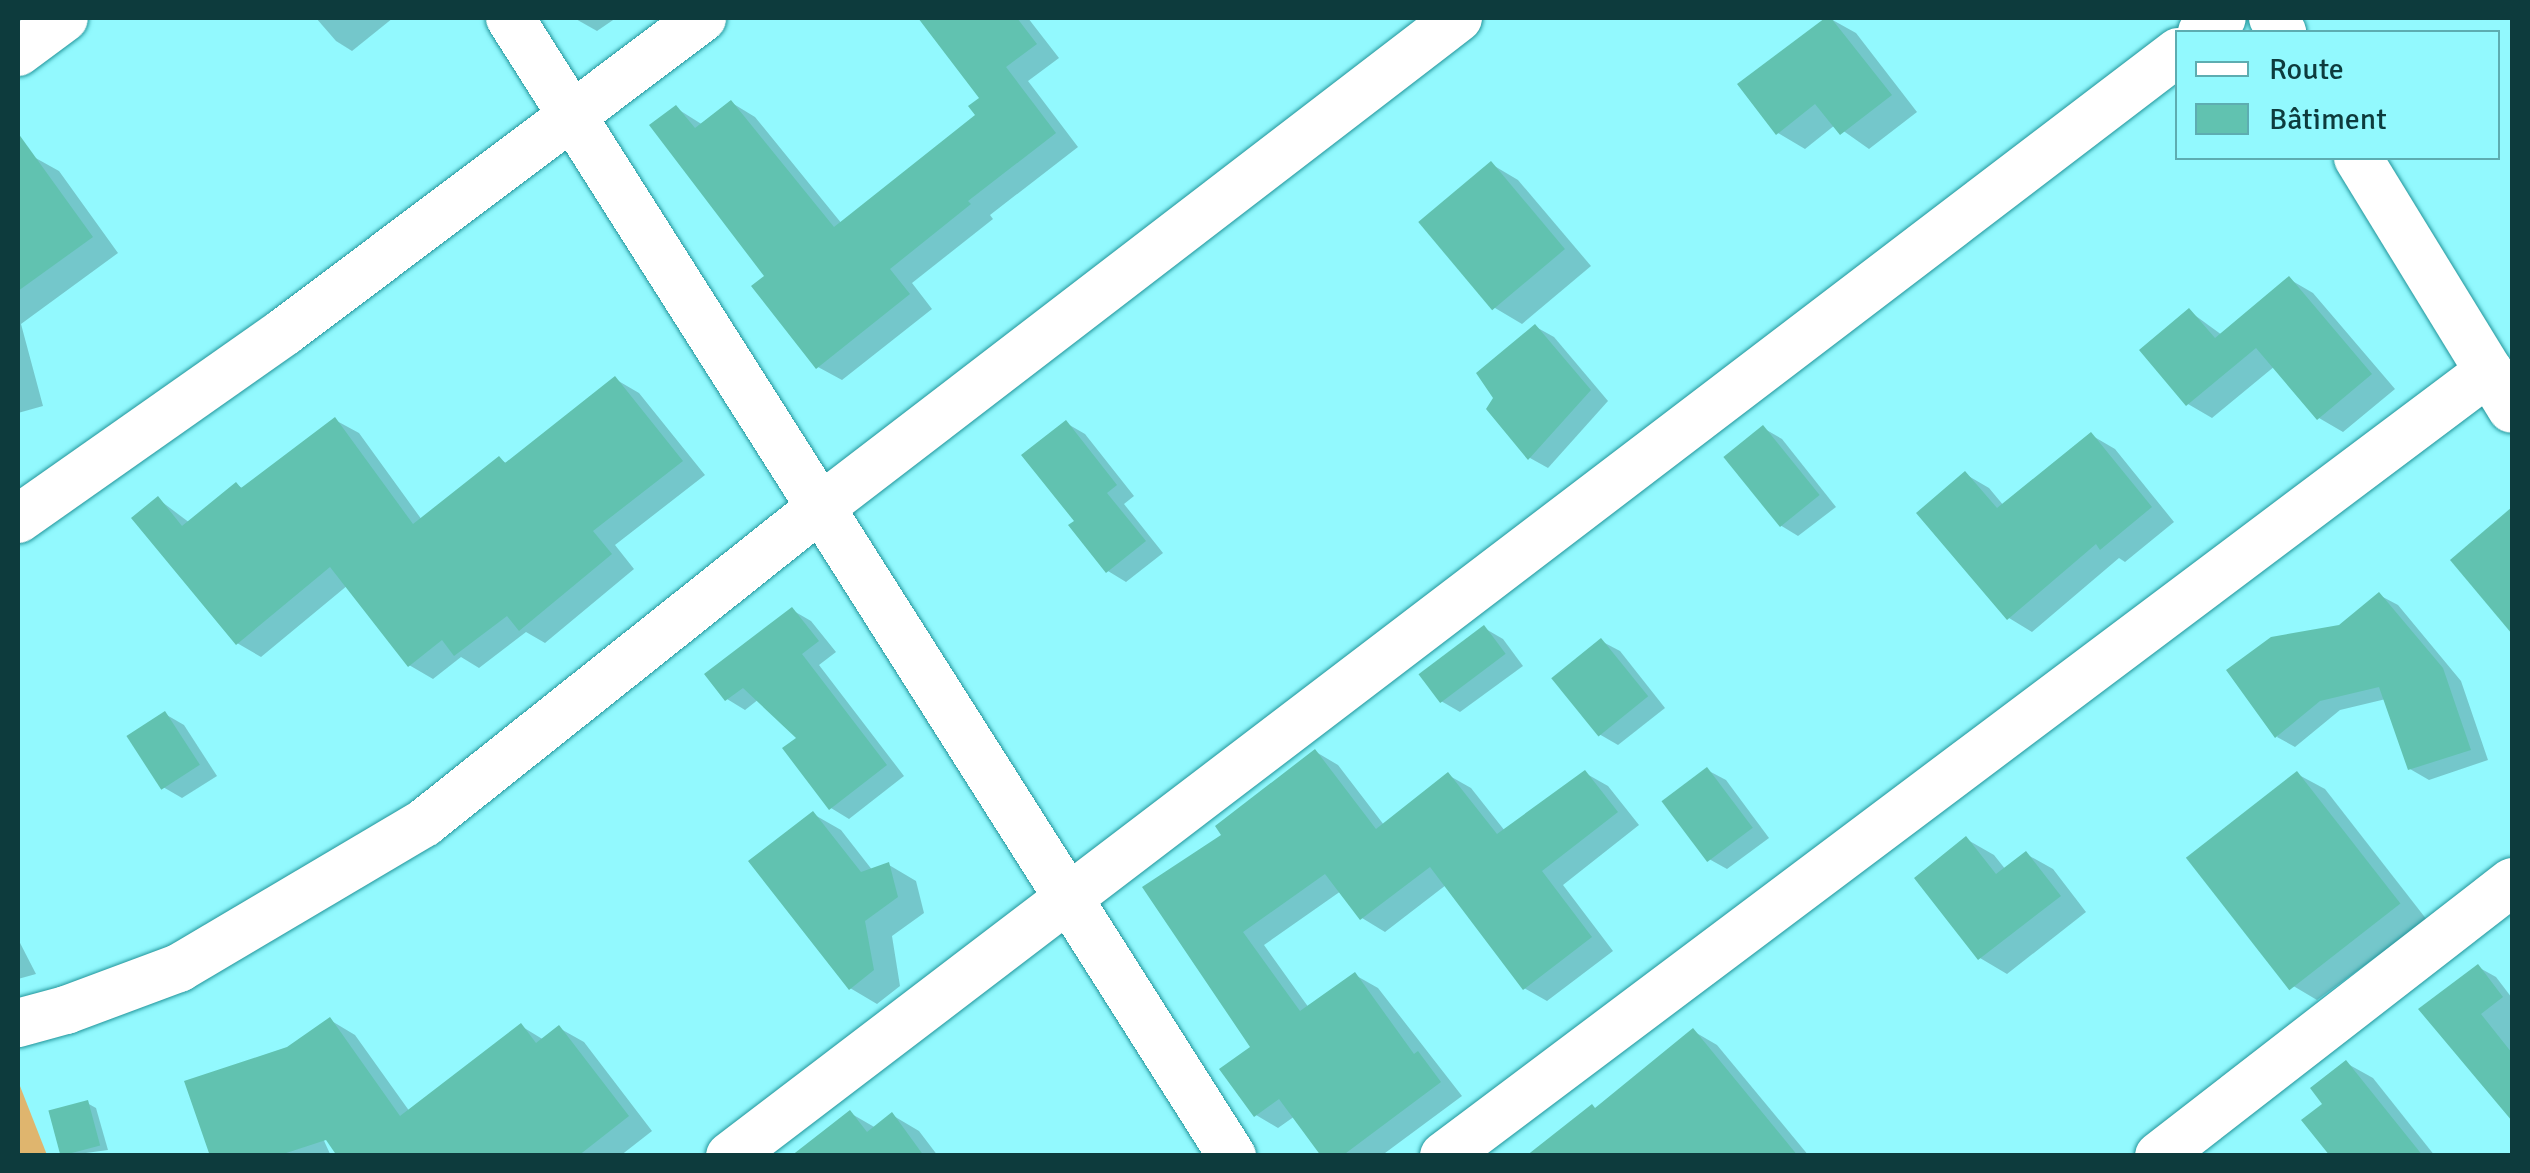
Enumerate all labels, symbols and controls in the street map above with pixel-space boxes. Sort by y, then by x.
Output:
legend [2175,30,2500,160]
text: Route [2269,51,2344,88]
text: Bâtiment [2269,101,2387,138]

